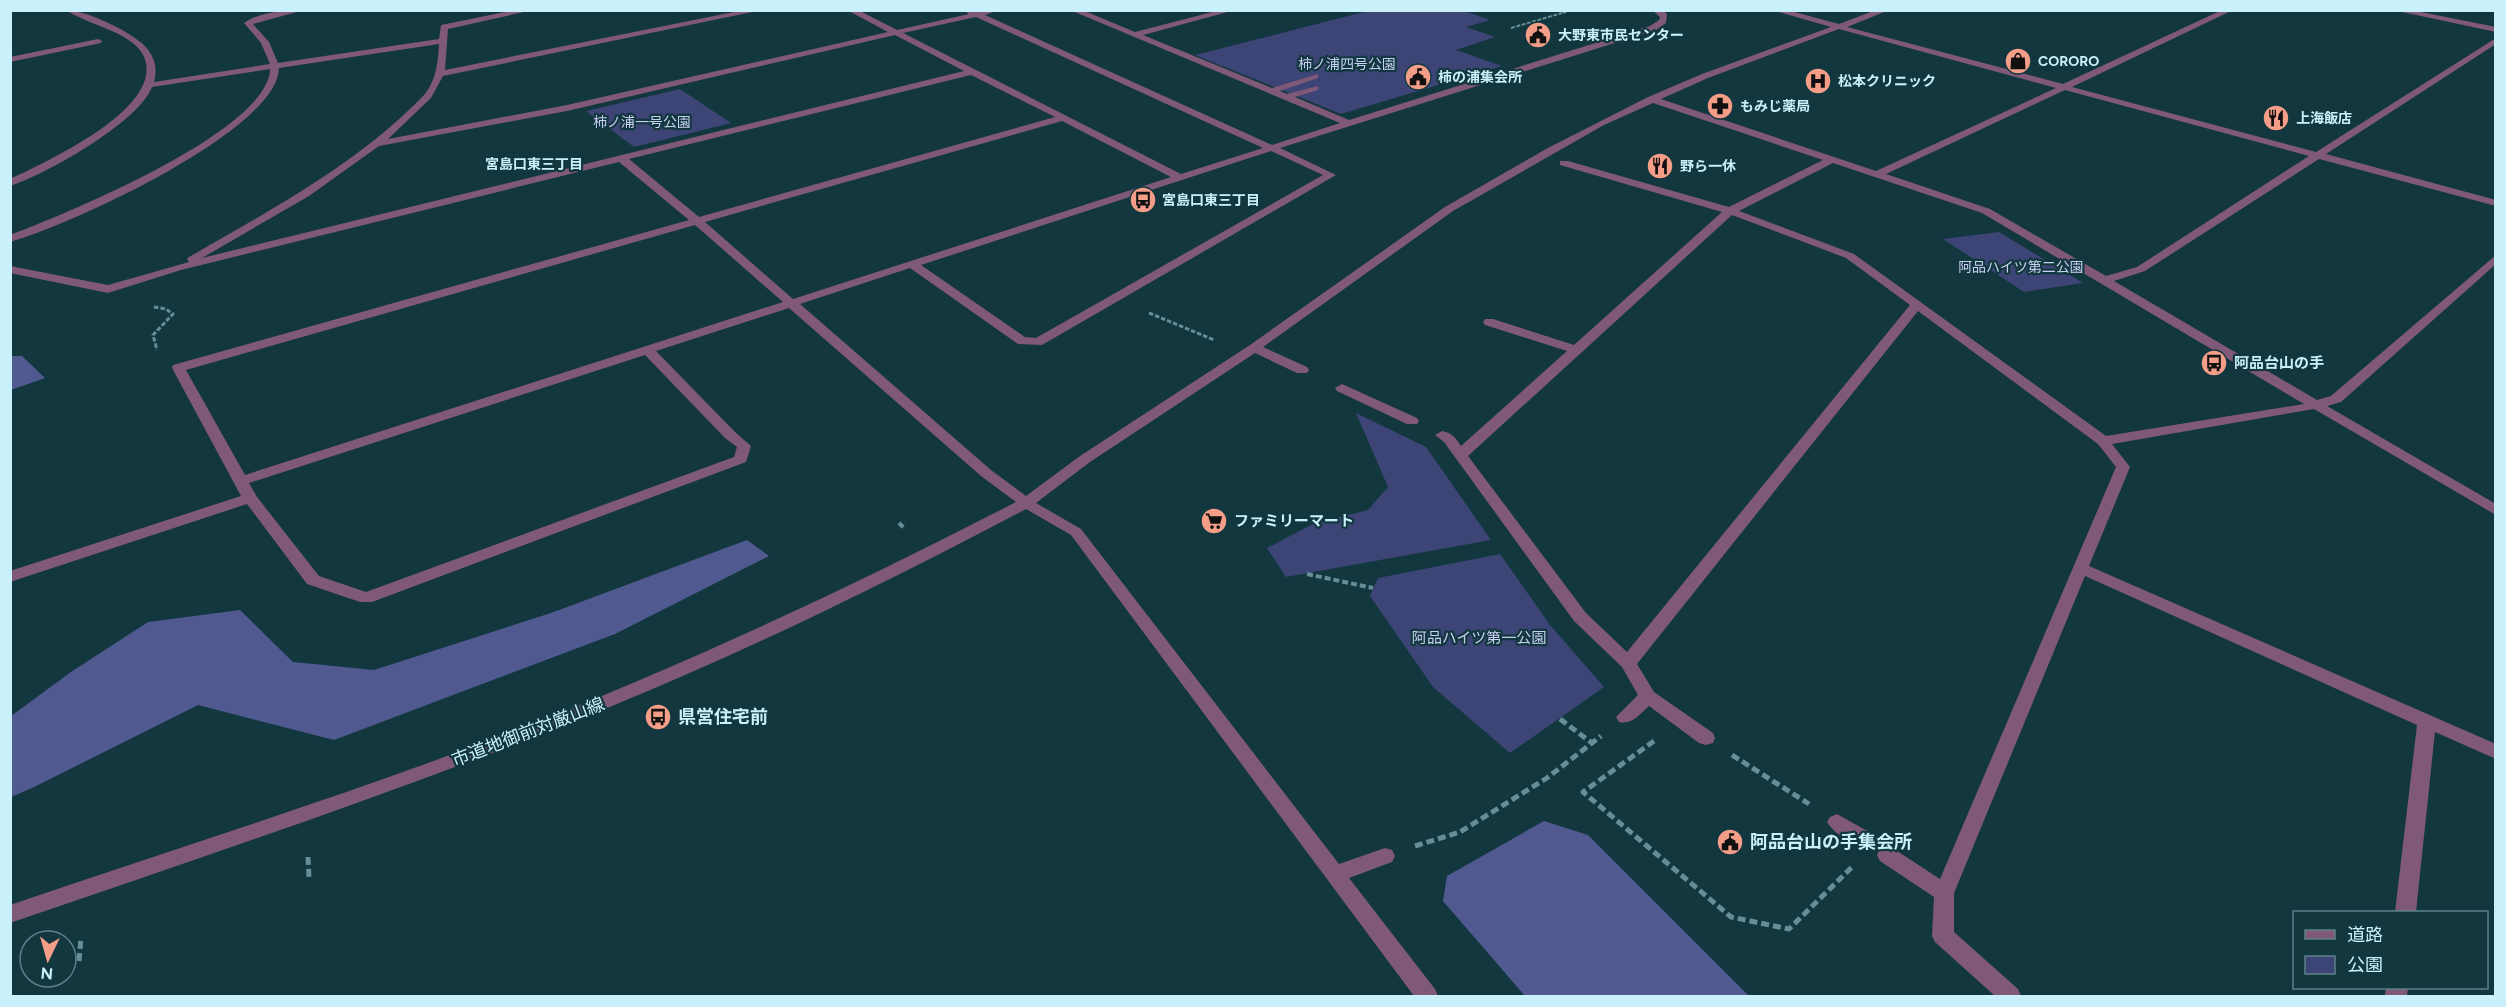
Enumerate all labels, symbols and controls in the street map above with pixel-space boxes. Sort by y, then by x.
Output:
public building icon: 大野東市民センター [1523,20,1553,50]
place label: 大野東市民センター [1558,27,1684,44]
shop icon: CORORO [2003,46,2033,76]
place label: CORORO [2038,53,2099,70]
park label: 柿ノ浦四号公園 [1298,56,1396,73]
public building icon: 柿の浦集会所 [1403,62,1433,92]
hospital icon: 松本クリニック [1803,66,1833,96]
place label: 柿の浦集会所 [1438,69,1522,86]
place label: 松本クリニック [1838,73,1936,90]
pharmacy icon: もみじ薬局 [1705,91,1735,121]
place label: もみじ薬局 [1740,98,1810,115]
restaurant icon: 上海飯店 [2261,103,2291,133]
place label: 上海飯店 [2296,110,2352,127]
park label: 柿ノ浦一号公園 [593,114,691,131]
restaurant icon: 野ら一休 [1645,151,1675,181]
district label: 宮島口東三丁目 [485,156,583,173]
place label: 野ら一休 [1680,158,1736,175]
bus stop icon: 宮島口東三丁目 [1128,185,1158,215]
place label: 宮島口東三丁目 [1162,192,1260,209]
park label: 阿品ハイツ第二公園 [1958,259,2084,276]
bus stop icon: 阿品台山の手 [2199,348,2229,378]
place label: 阿品台山の手 [2234,354,2324,372]
supermarket icon: ファミリーマート [1199,506,1229,536]
place label: ファミリーマート [1234,512,1354,530]
park label: 阿品ハイツ第一公園 [1412,629,1546,647]
street label: 市道地御前対厳山線 [448,693,608,771]
bus stop icon: 県営住宅前 [643,702,673,732]
place label: 県営住宅前 [678,706,768,728]
public building icon: 阿品台山の手集会所 [1715,827,1745,857]
place label: 阿品台山の手集会所 [1750,831,1912,853]
legend [2293,911,2488,989]
text: 道路 [2347,924,2383,946]
north arrow [18,929,78,989]
text: 公園 [2347,954,2383,976]
text: N [40,963,54,983]

